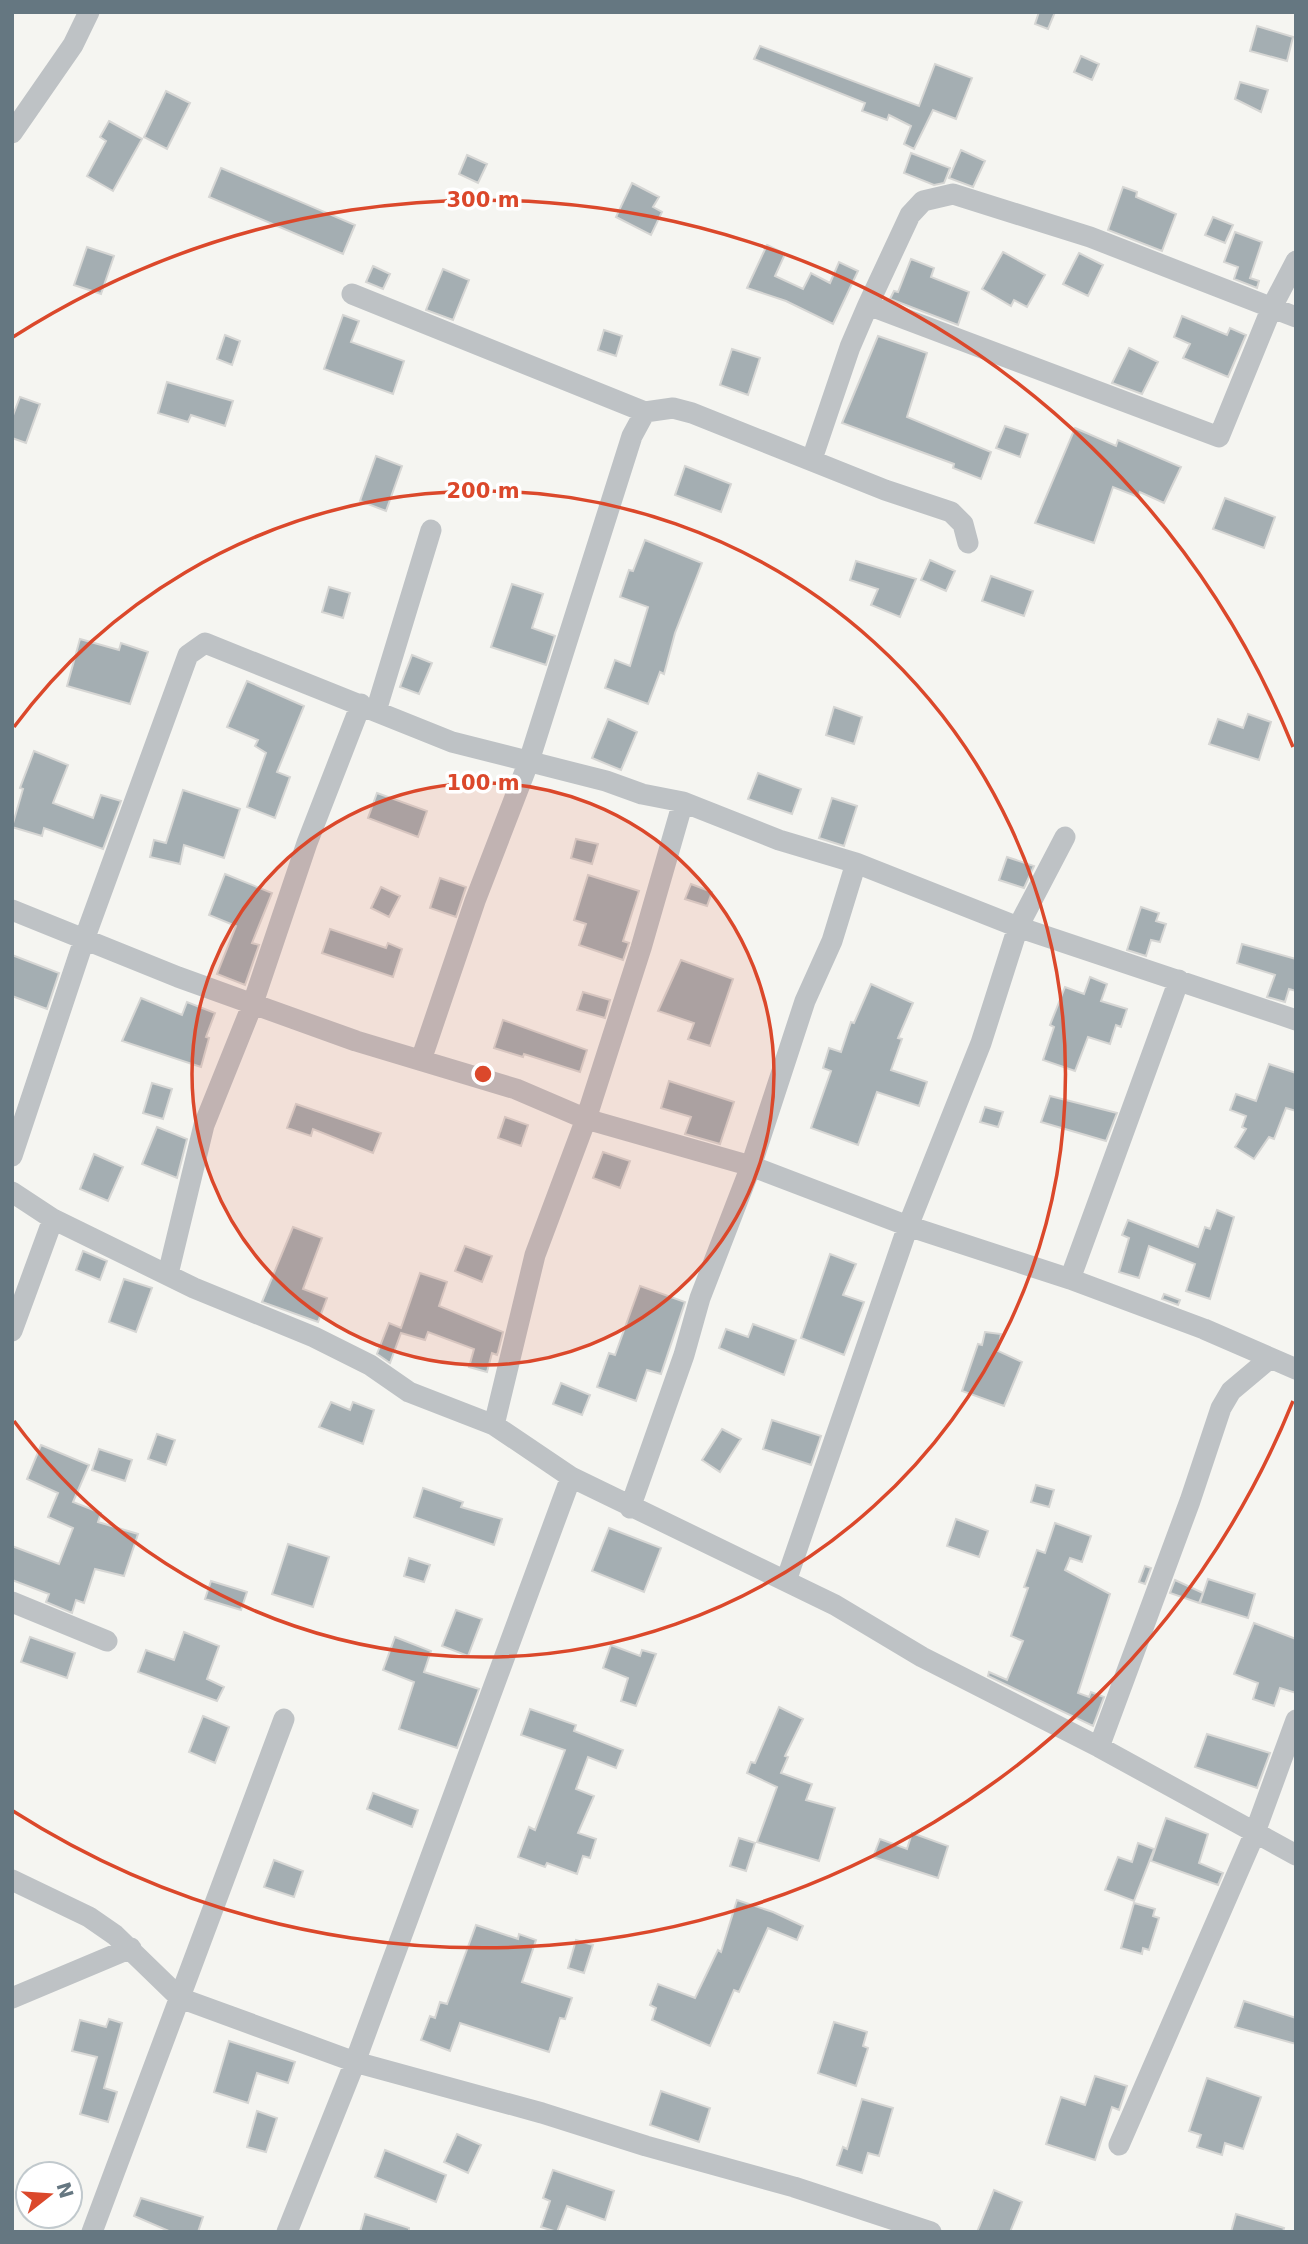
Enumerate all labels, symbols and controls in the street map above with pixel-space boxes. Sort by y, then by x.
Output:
text: 300 m [446,188,520,212]
text: 200 m [446,479,520,503]
text: 100 m [446,771,520,795]
centre of rings [471,1062,495,1086]
north arrow [14,2160,84,2230]
text: N [52,2179,78,2201]

